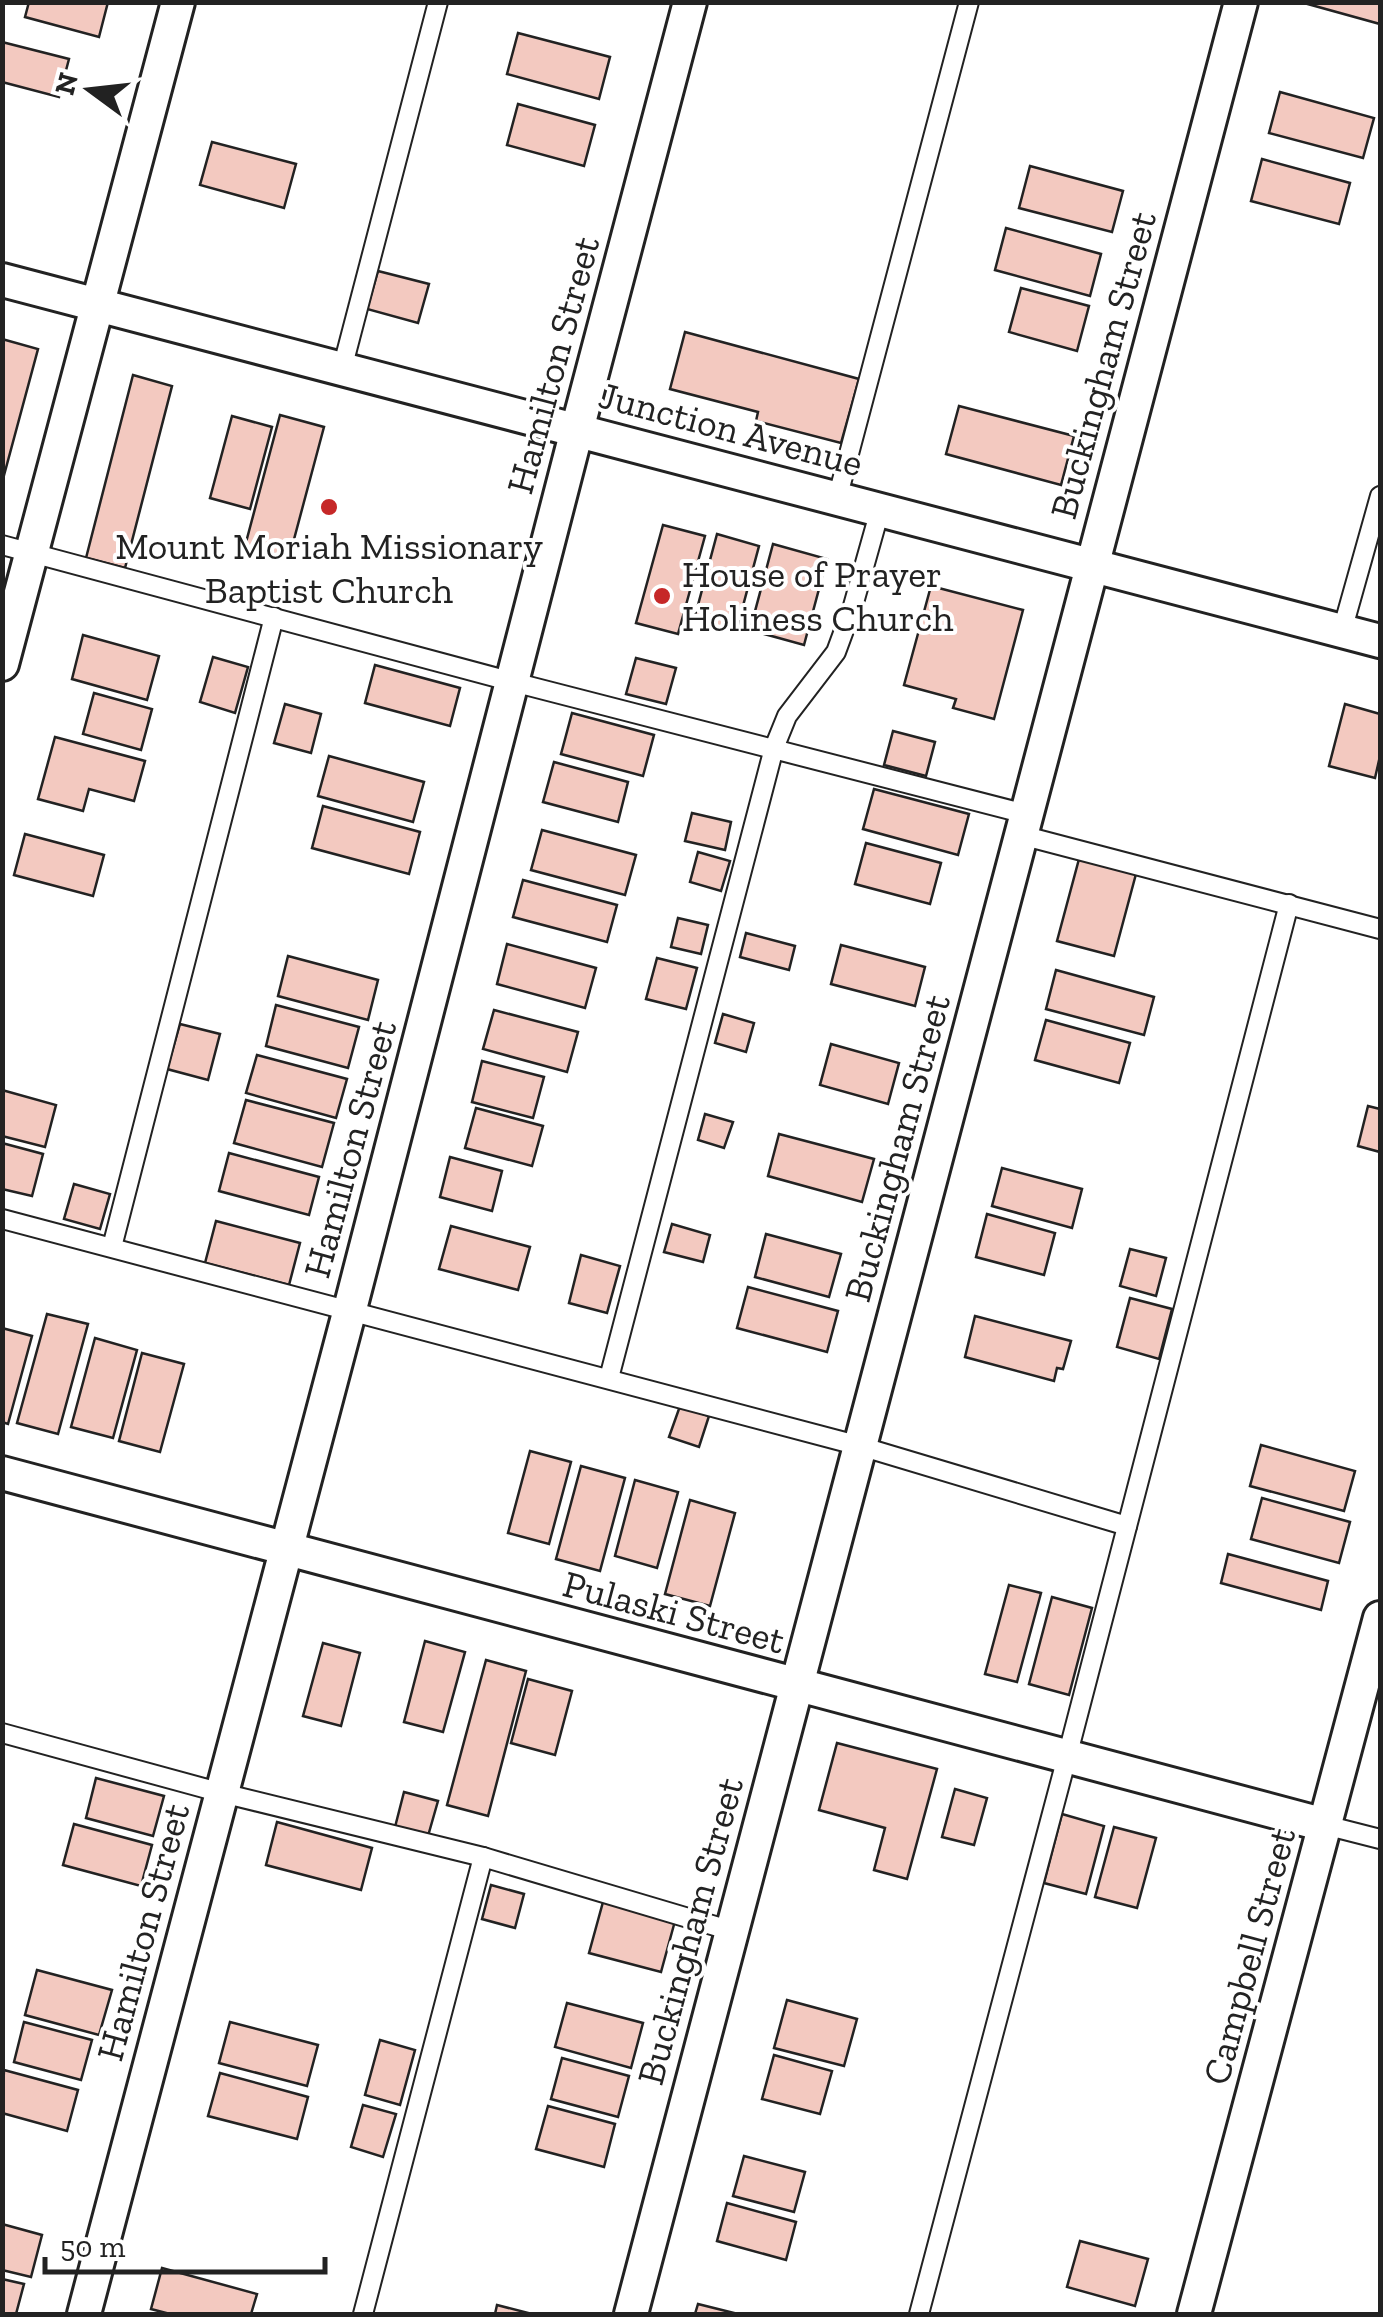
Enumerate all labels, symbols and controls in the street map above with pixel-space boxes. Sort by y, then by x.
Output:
north arrow [40,40,140,140]
text: N [48,69,85,98]
street label: Buckingham Street [1040,206,1166,524]
street label: Hamilton Street [497,231,609,499]
street label: Junction Avenue [594,372,868,486]
marker: Mount Moriah Missionary Baptist Church [318,496,340,518]
place label: Mount Moriah Missionary Baptist Church [115,523,543,613]
place label: House of Prayer Holiness Church [682,551,954,641]
marker: House of Prayer Holiness Church [651,585,673,607]
street label: Buckingham Street [834,989,960,1307]
street label: Hamilton Street [294,1015,406,1283]
street label: Pulaski Street [558,1560,790,1664]
street label: Buckingham Street [627,1772,753,2090]
street label: Hamilton Street [87,1798,199,2066]
street label: Campbell Street [1193,1823,1305,2089]
scale bar [45,2212,325,2274]
text: 50 m [60,2229,125,2265]

